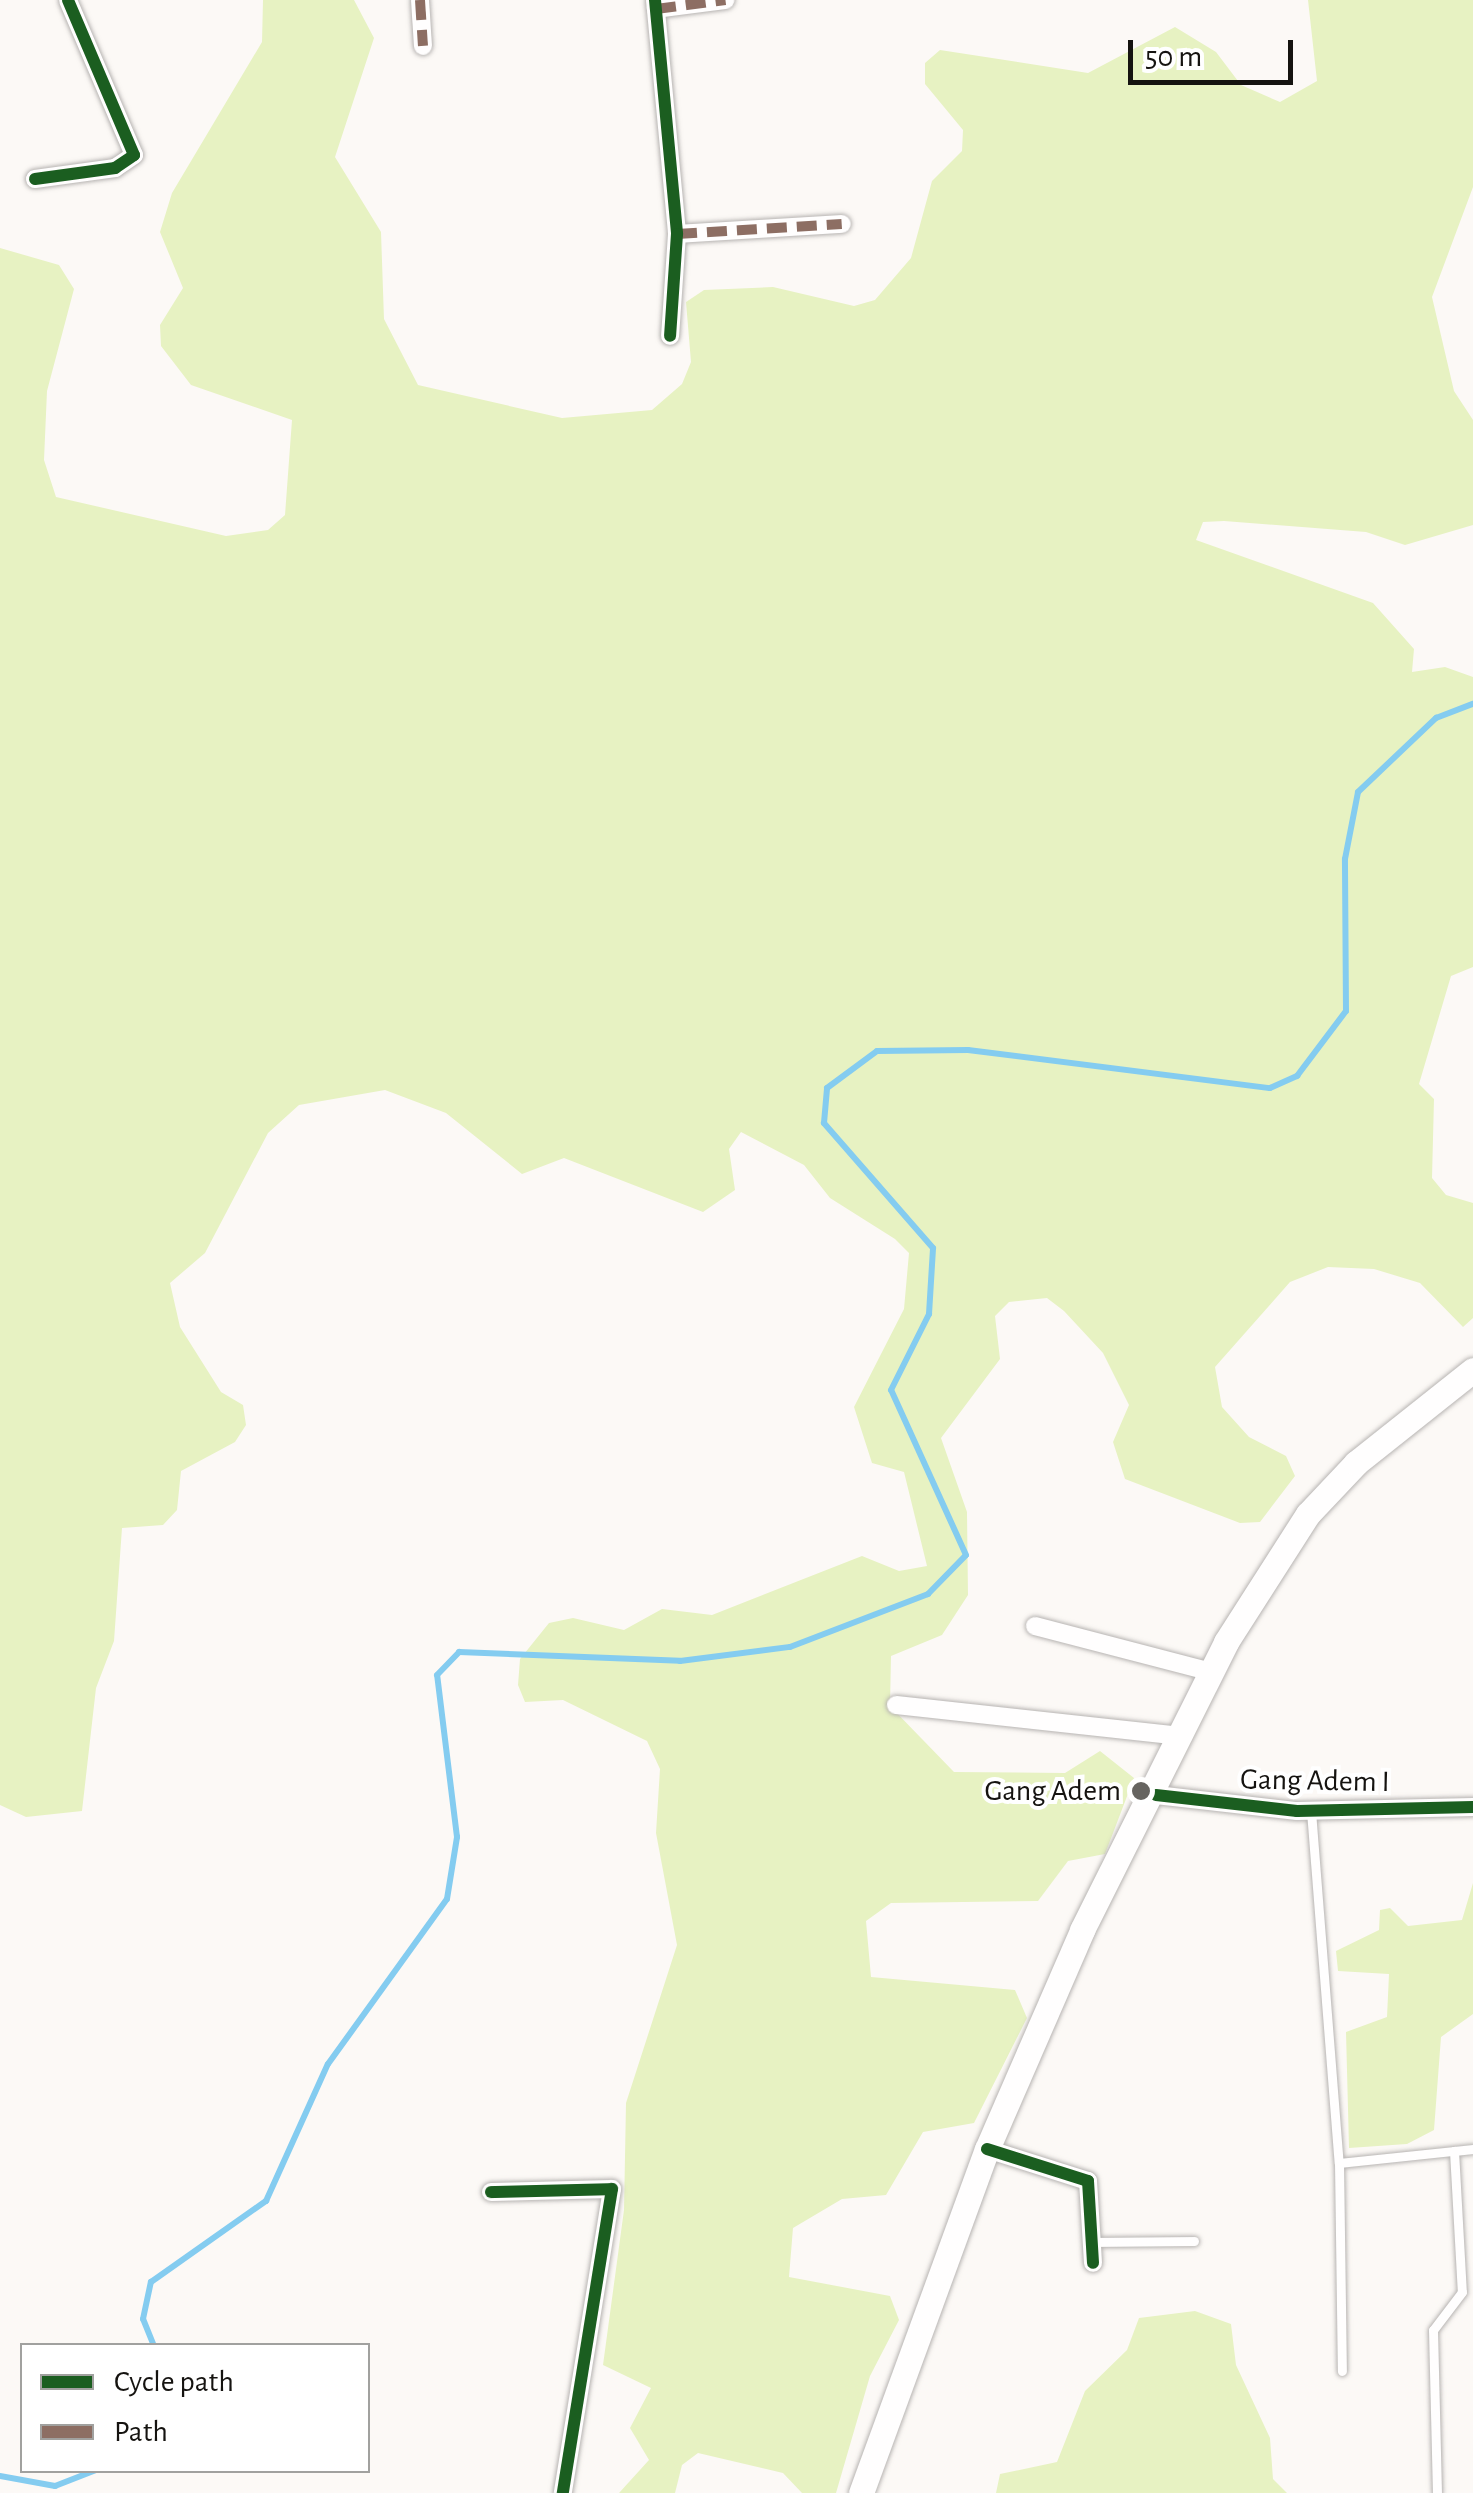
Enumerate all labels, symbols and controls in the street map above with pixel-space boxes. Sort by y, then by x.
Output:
scale bar [1133,20,1298,82]
text: 50 m [1145,42,1202,72]
street label: Gang Adem I [1240,1762,1390,1800]
place label: Gang Adem [985,1773,1121,1809]
marker: Gang Adem [1130,1780,1152,1802]
legend [20,2343,370,2473]
text: Cycle path [114,2367,234,2397]
text: Path [114,2417,168,2447]

